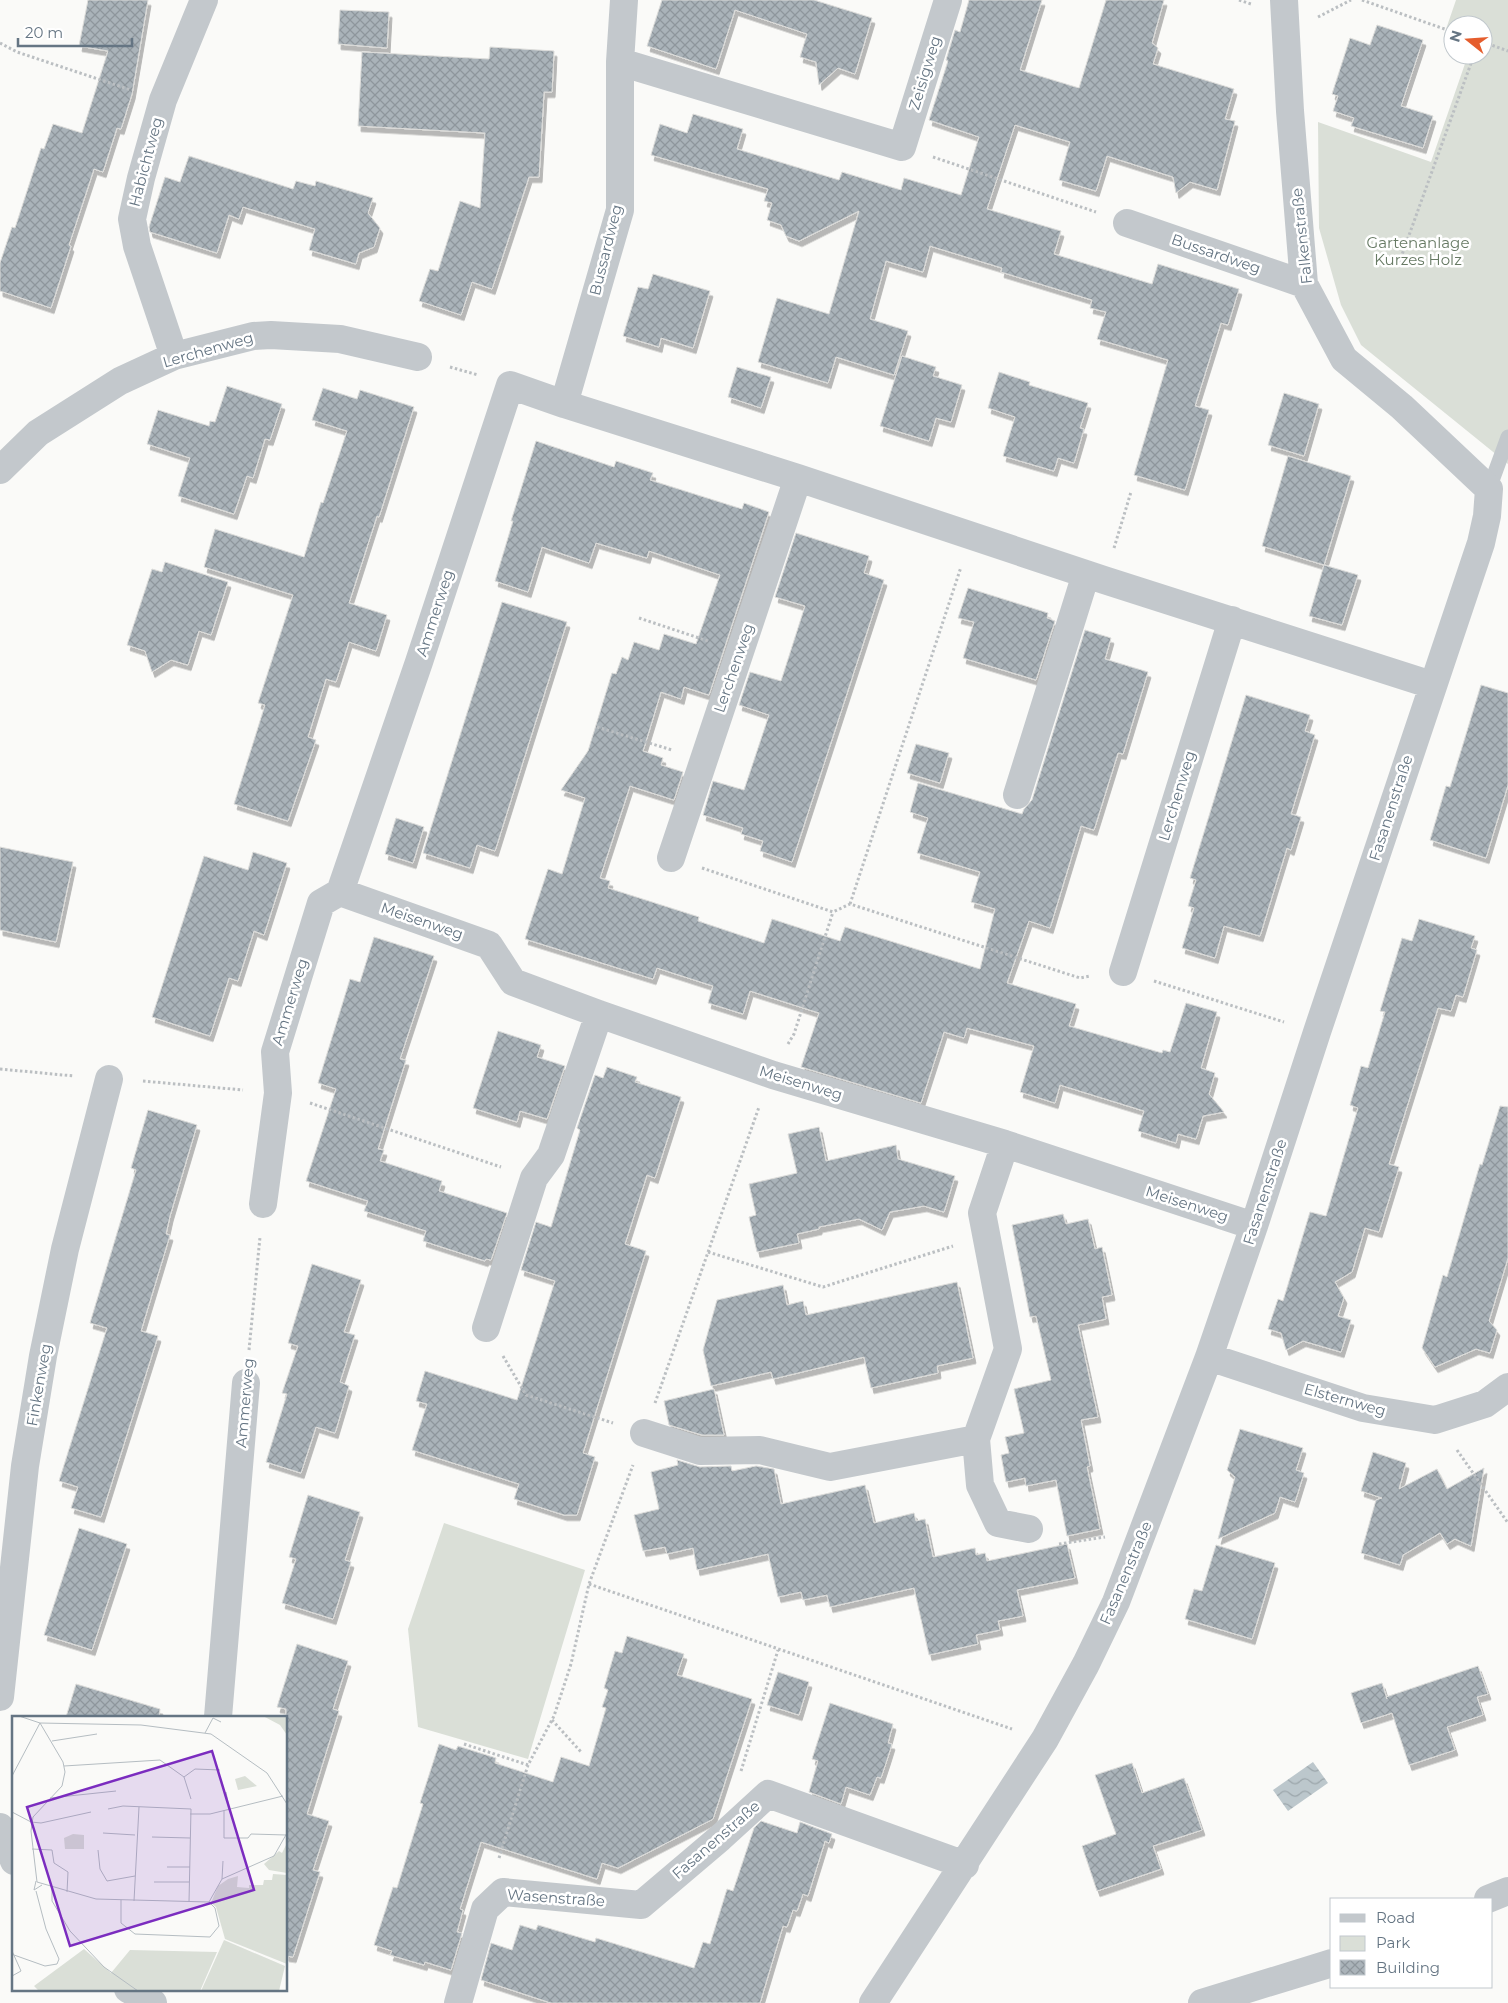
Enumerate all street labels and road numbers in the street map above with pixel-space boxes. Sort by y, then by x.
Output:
street label: Zeisigweg [904,33,945,112]
street label: Habichtweg [124,115,167,209]
street label: Falkenstraße [1287,187,1316,285]
street label: Bussardweg [585,202,626,297]
street label: Bussardweg [1169,229,1263,278]
street label: Lerchenweg [160,328,255,372]
street label: Ammerweg [412,567,457,659]
street label: Lerchenweg [709,621,758,715]
street label: Lerchenweg [1154,748,1199,843]
street label: Fasanenstraße [1364,752,1417,863]
street label: Meisenweg [378,898,466,944]
street label: Ammerweg [267,956,312,1048]
street label: Meisenweg [757,1061,845,1104]
street label: Fasanenstraße [1238,1136,1291,1247]
street label: Meisenweg [1143,1181,1231,1226]
street label: Finkenweg [22,1342,55,1428]
street label: Ammerweg [231,1357,258,1449]
street label: Elsternweg [1302,1379,1388,1420]
street label: Fasanenstraße [1095,1518,1156,1627]
street label: Fasanenstraße [668,1796,764,1883]
street label: Wasenstraße [507,1885,606,1910]

